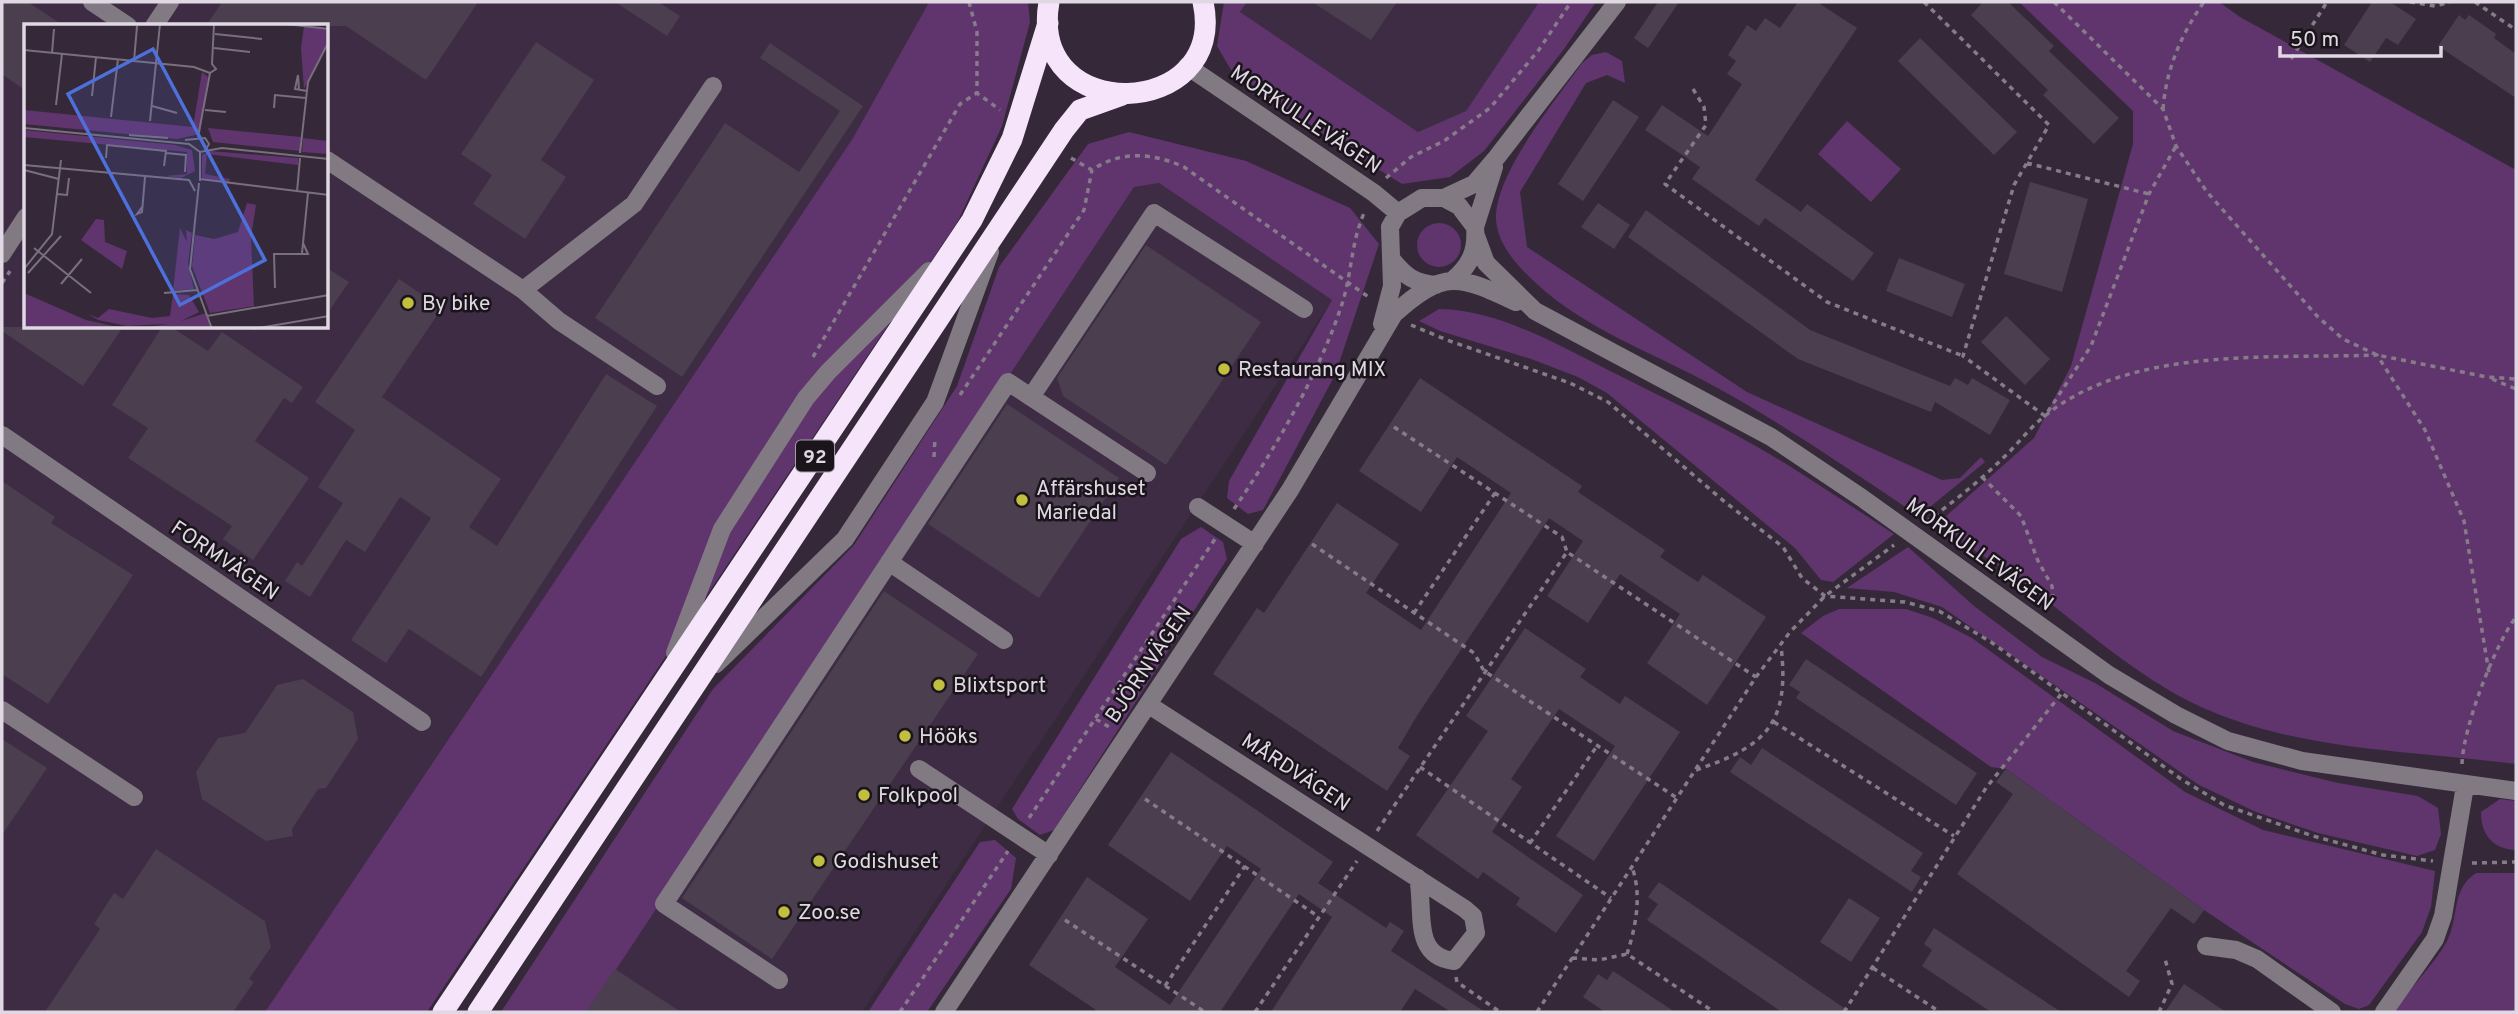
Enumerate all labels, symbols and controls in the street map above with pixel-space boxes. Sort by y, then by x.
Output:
scale bar [2280,14,2441,58]
inset map [24,24,329,329]
text: 50 m [2290,27,2339,54]
street label: MORKULLEVÄGEN [1224,60,1386,181]
place label: By bike [422,291,490,318]
marker: By bike [400,295,416,311]
place label: Restaurang MIX [1238,357,1386,384]
marker: Restaurang MIX [1216,361,1232,377]
road number: 92 [796,440,834,471]
place label: Affärshuset Mariedal [1036,476,1146,527]
marker: Affärshuset Mariedal [1014,492,1030,508]
street label: MORKULLEVÄGEN [1900,492,2058,618]
street label: FORMVÄGEN [165,515,283,607]
street label: BJÖRNVÄGEN [1100,601,1198,729]
place label: Blixtsport [953,673,1046,700]
marker: Blixtsport [931,677,947,693]
place label: Hööks [919,724,978,751]
marker: Hööks [897,728,913,744]
street label: MÅRDVÄGEN [1236,728,1355,818]
place label: Folkpool [878,783,958,810]
marker: Folkpool [856,787,872,803]
place label: Godishuset [833,849,939,876]
marker: Godishuset [811,853,827,869]
place label: Zoo.se [798,900,861,927]
marker: Zoo.se [776,904,792,920]

